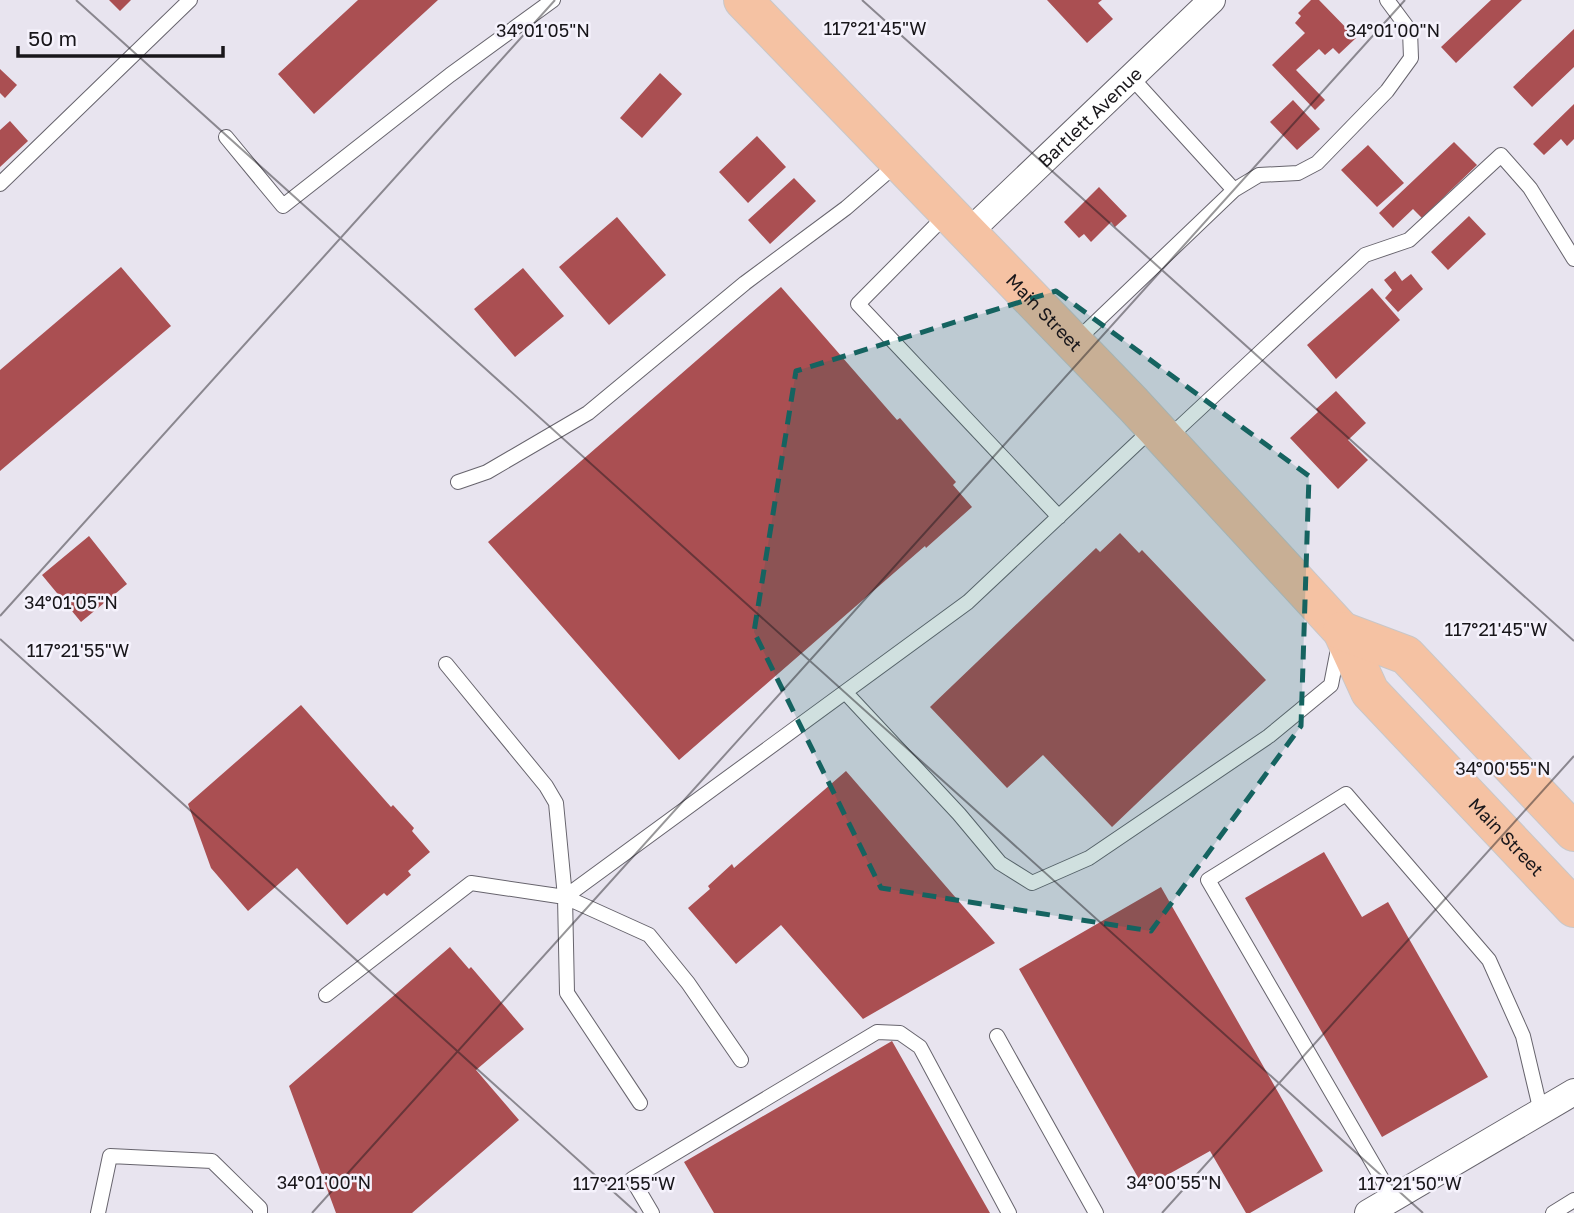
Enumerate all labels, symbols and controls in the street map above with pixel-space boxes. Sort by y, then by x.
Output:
scale bar [18,14,222,58]
text: 117°21'45"W [823,17,927,39]
text: 34°01'05"N [496,19,590,41]
text: 34°01'00"N [1346,19,1440,41]
text: 50 m [28,25,77,51]
street label: Bartlett Avenue [1033,62,1146,172]
street label: Main Street [1002,269,1087,356]
text: 34°01'05"N [24,591,118,613]
text: 117°21'45"W [1444,618,1548,640]
text: 117°21'55"W [27,639,129,661]
text: 34°00'55"N [1455,757,1551,779]
street label: Main Street [1464,793,1549,880]
text: 34°01'00"N [277,1171,371,1193]
text: 34°00'55"N [1126,1171,1222,1193]
text: 117°21'55"W [573,1172,675,1194]
text: 117°21'50"W [1358,1172,1462,1194]

